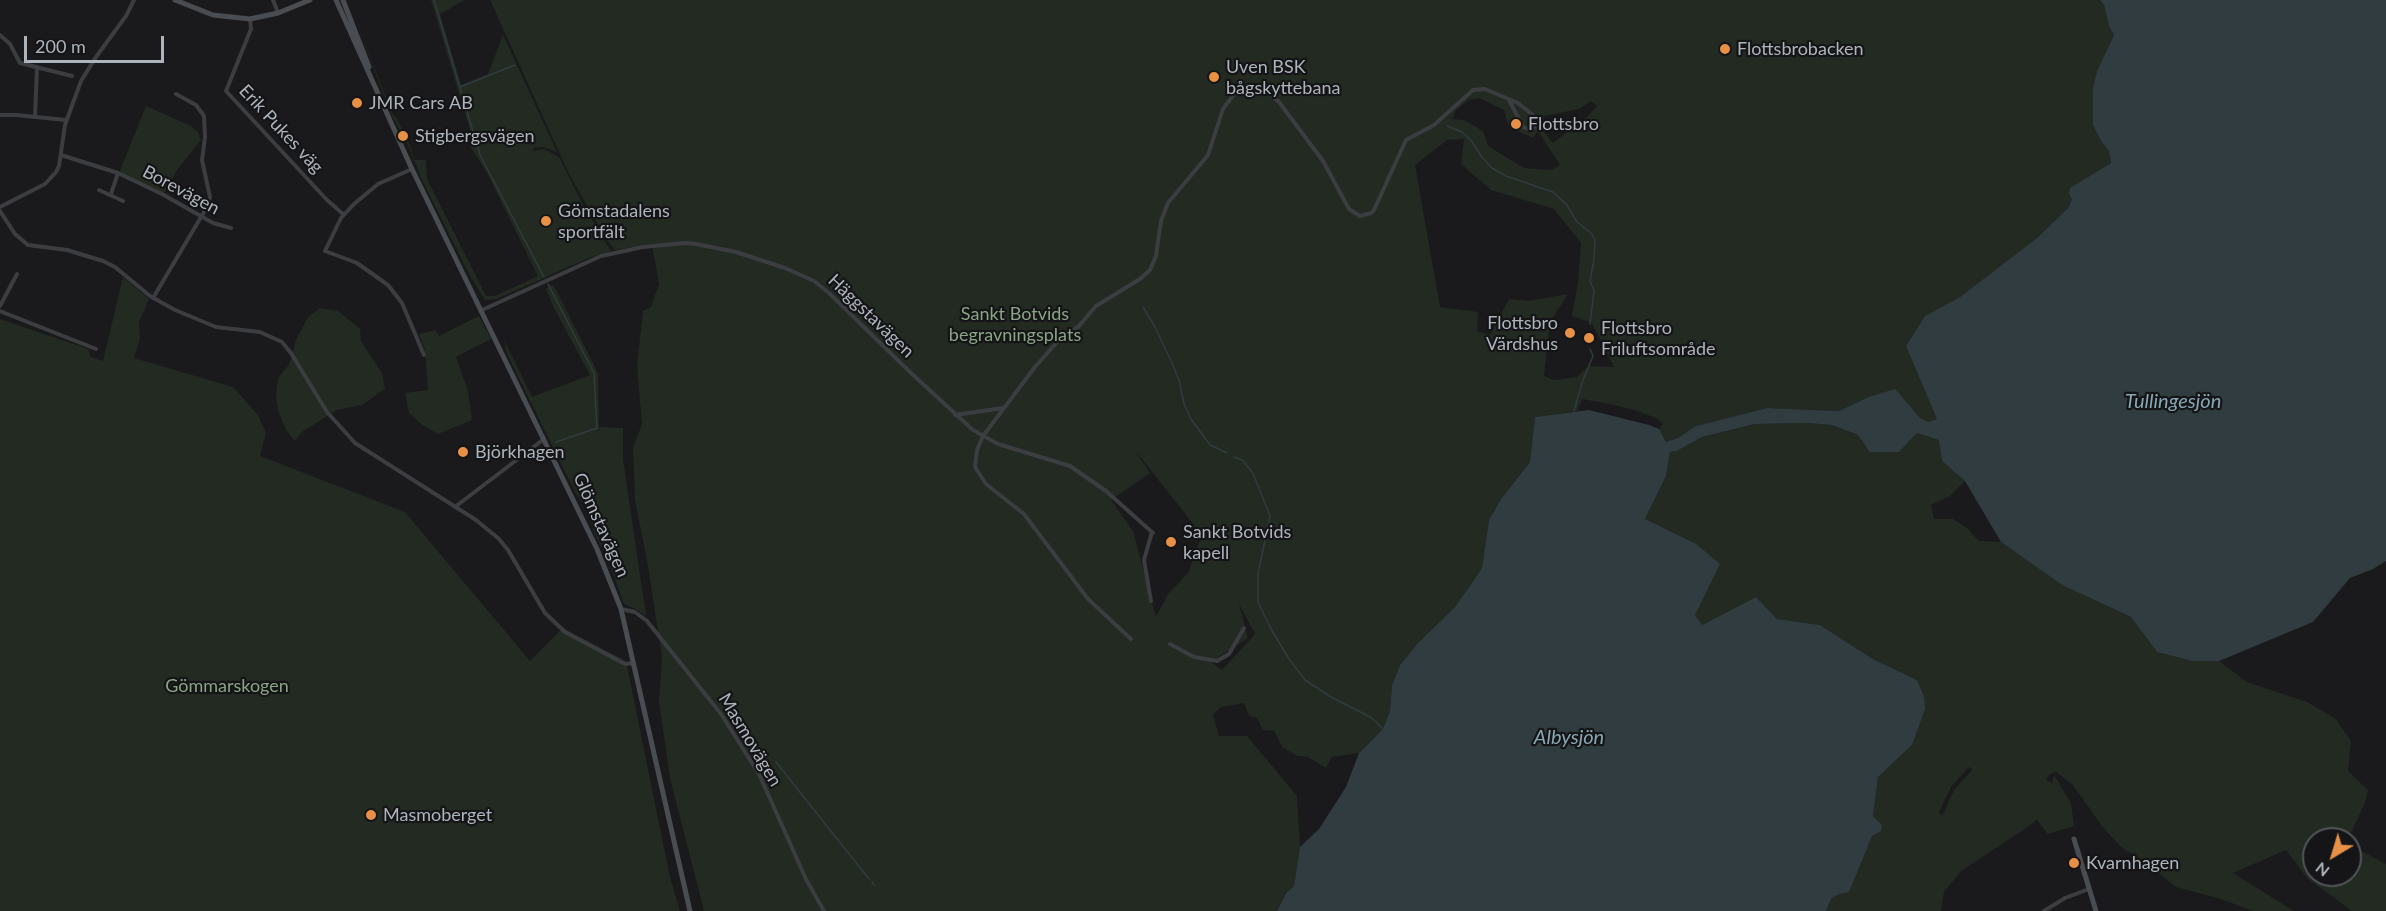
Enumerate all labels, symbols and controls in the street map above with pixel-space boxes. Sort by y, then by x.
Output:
scale bar [27,24,166,62]
text: 200 m [35,35,86,57]
place label: Flottsbrobacken [1737,38,1864,60]
marker: Flottsbrobacken [1718,42,1732,56]
place label: Uven BSK bågskyttebana [1226,56,1340,98]
marker: Uven BSK bågskyttebana [1207,70,1221,84]
street label: Erik Pukes väg [234,80,328,178]
place label: JMR Cars AB [369,92,473,114]
marker: JMR Cars AB [350,96,364,110]
place label: Flottsbro [1528,113,1599,135]
marker: Flottsbro [1509,117,1523,131]
place label: Stigbergsvägen [415,125,535,147]
marker: Stigbergsvägen [396,129,410,143]
street label: Borevägen [139,161,223,219]
place label: Gömstadalens sportfält [558,200,670,242]
marker: Gömstadalens sportfält [539,214,553,228]
street label: Häggstavägen [824,270,918,362]
park label: Sankt Botvids begravningsplats [949,303,1081,346]
place label: Flottsbro Värdshus [1486,312,1558,354]
place label: Flottsbro Friluftsområde [1601,317,1716,360]
marker: Flottsbro Värdshus [1563,326,1577,340]
marker: Flottsbro Friluftsområde [1582,331,1596,345]
water label: Tullingesjön [2125,390,2221,414]
place label: Björkhagen [475,441,564,463]
marker: Björkhagen [456,445,470,459]
street label: Glömstavägen [568,469,634,581]
place label: Sankt Botvids kapell [1183,521,1291,564]
marker: Sankt Botvids kapell [1164,535,1178,549]
park label: Gömmarskogen [165,675,289,697]
street label: Masmovägen [714,690,786,790]
water label: Albysjön [1534,726,1604,750]
place label: Masmoberget [383,804,492,826]
marker: Masmoberget [364,808,378,822]
north arrow [2302,827,2362,887]
place label: Kvarnhagen [2086,852,2179,874]
marker: Kvarnhagen [2067,856,2081,870]
text: N [2311,859,2333,881]

